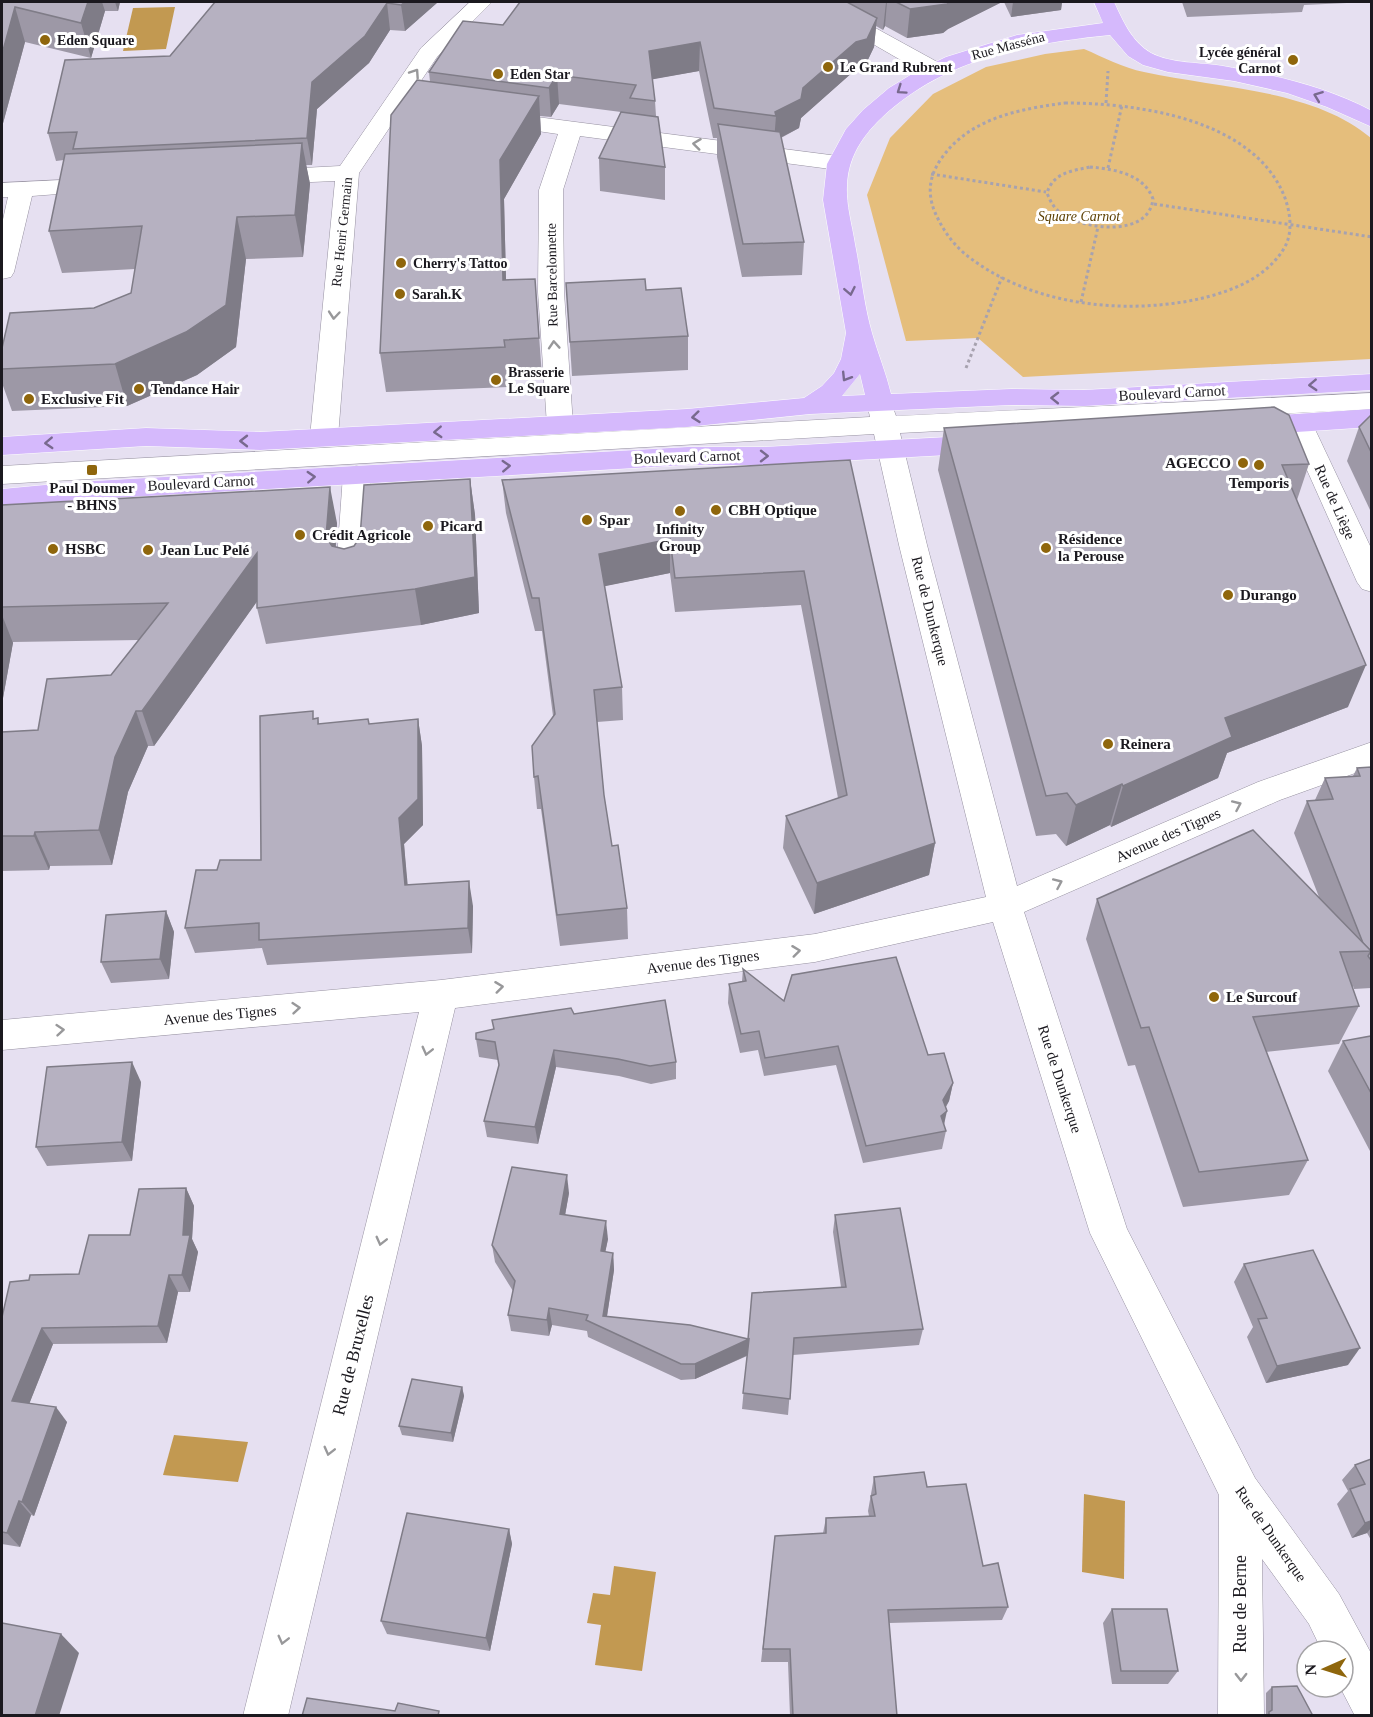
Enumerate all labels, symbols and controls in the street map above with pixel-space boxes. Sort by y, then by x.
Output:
street label: Rue Masséna [970,29,1047,63]
marker: Eden Square [38,33,52,47]
place label: Eden Square [57,33,134,48]
place label: Lycée général Carnot [1199,45,1281,76]
marker: Lycée général Carnot [1286,53,1300,67]
marker: Le Grand Rubrent [821,60,835,74]
place label: Le Grand Rubrent [840,60,953,75]
marker: Eden Star [491,67,505,81]
place label: Eden Star [510,67,570,82]
one-way arrow [408,69,419,80]
one-way arrow [897,82,908,93]
one-way arrow [1313,91,1324,103]
one-way arrow [692,139,701,151]
street label: Rue Henri Germain [329,176,355,288]
park label: Square Carnot [1038,209,1121,224]
street label: Rue Barcelonnette [544,223,560,327]
marker: Cherry's Tattoo [394,256,408,270]
place label: Cherry's Tattoo [413,256,508,271]
one-way arrow [843,285,856,295]
marker: Sarah.K [393,287,407,301]
place label: Sarah.K [412,287,462,302]
one-way arrow [328,311,341,320]
one-way arrow [548,341,561,350]
place label: Brasserie Le Square [508,365,570,396]
one-way arrow [842,371,853,382]
marker: Brasserie Le Square [489,373,503,387]
one-way arrow [1309,378,1318,391]
marker: Tendance Hair [132,382,146,396]
place label: Tendance Hair [151,382,240,397]
street label: Boulevard Carnot [1118,382,1227,404]
place label: Exclusive Fit [41,391,124,407]
marker: Exclusive Fit [22,392,36,406]
one-way arrow [1051,392,1060,404]
one-way arrow [691,410,700,423]
one-way arrow [434,425,443,438]
one-way arrow [239,435,248,447]
one-way arrow [44,436,53,449]
street label: Boulevard Carnot [633,447,742,467]
one-way arrow [759,449,768,462]
place label: AGECCO [1165,455,1231,471]
marker: AGECCO [1236,456,1250,470]
marker: Temporis [1252,458,1266,472]
one-way arrow [501,460,510,473]
street label: Rue de Liège [1311,462,1359,542]
marker: Paul Doumer - BHNS [85,463,99,477]
one-way arrow [307,471,316,484]
street label: Boulevard Carnot [147,472,256,494]
place label: Temporis [1229,475,1289,491]
place label: Paul Doumer - BHNS [49,480,135,513]
place label: CBH Optique [728,502,817,518]
marker: CBH Optique [709,503,723,517]
marker: Infinity Group [673,504,687,518]
place label: Spar [599,512,630,528]
marker: Spar [580,513,594,527]
place label: Picard [440,518,483,534]
marker: Picard [421,519,435,533]
place label: Infinity Group [656,521,705,554]
place label: Crédit Agricole [312,527,411,543]
marker: Crédit Agricole [293,528,307,542]
place label: Résidence la Perouse [1058,531,1124,564]
place label: HSBC [65,541,106,557]
marker: Résidence la Perouse [1039,541,1053,555]
marker: HSBC [46,542,60,556]
place label: Jean Luc Pelé [160,542,249,558]
marker: Jean Luc Pelé [141,543,155,557]
street label: Rue de Dunkerque [909,555,951,668]
place label: Durango [1240,587,1297,603]
marker: Durango [1221,588,1235,602]
place label: Reinera [1120,736,1171,752]
marker: Reinera [1101,737,1115,751]
one-way arrow [1231,800,1242,812]
street label: Avenue des Tignes [1113,805,1223,865]
one-way arrow [1052,878,1063,890]
one-way arrow [792,945,801,957]
street label: Avenue des Tignes [646,947,760,977]
one-way arrow [494,982,503,994]
place label: Le Surcouf [1226,989,1298,1005]
marker: Le Surcouf [1207,990,1221,1004]
street label: Avenue des Tignes [163,1002,277,1028]
one-way arrow [291,1002,300,1015]
street label: Rue de Dunkerque [1035,1023,1085,1135]
one-way arrow [55,1024,64,1037]
one-way arrow [421,1046,434,1056]
one-way arrow [375,1236,388,1246]
street label: Rue de Bruxelles [328,1292,378,1418]
one-way arrow [324,1446,337,1456]
street label: Rue de Dunkerque [1232,1483,1310,1585]
street label: Rue de Berne [1230,1555,1250,1653]
one-way arrow [278,1635,291,1645]
north arrow [1295,1639,1355,1699]
text: N [1302,1663,1319,1676]
one-way arrow [1235,1673,1247,1682]

